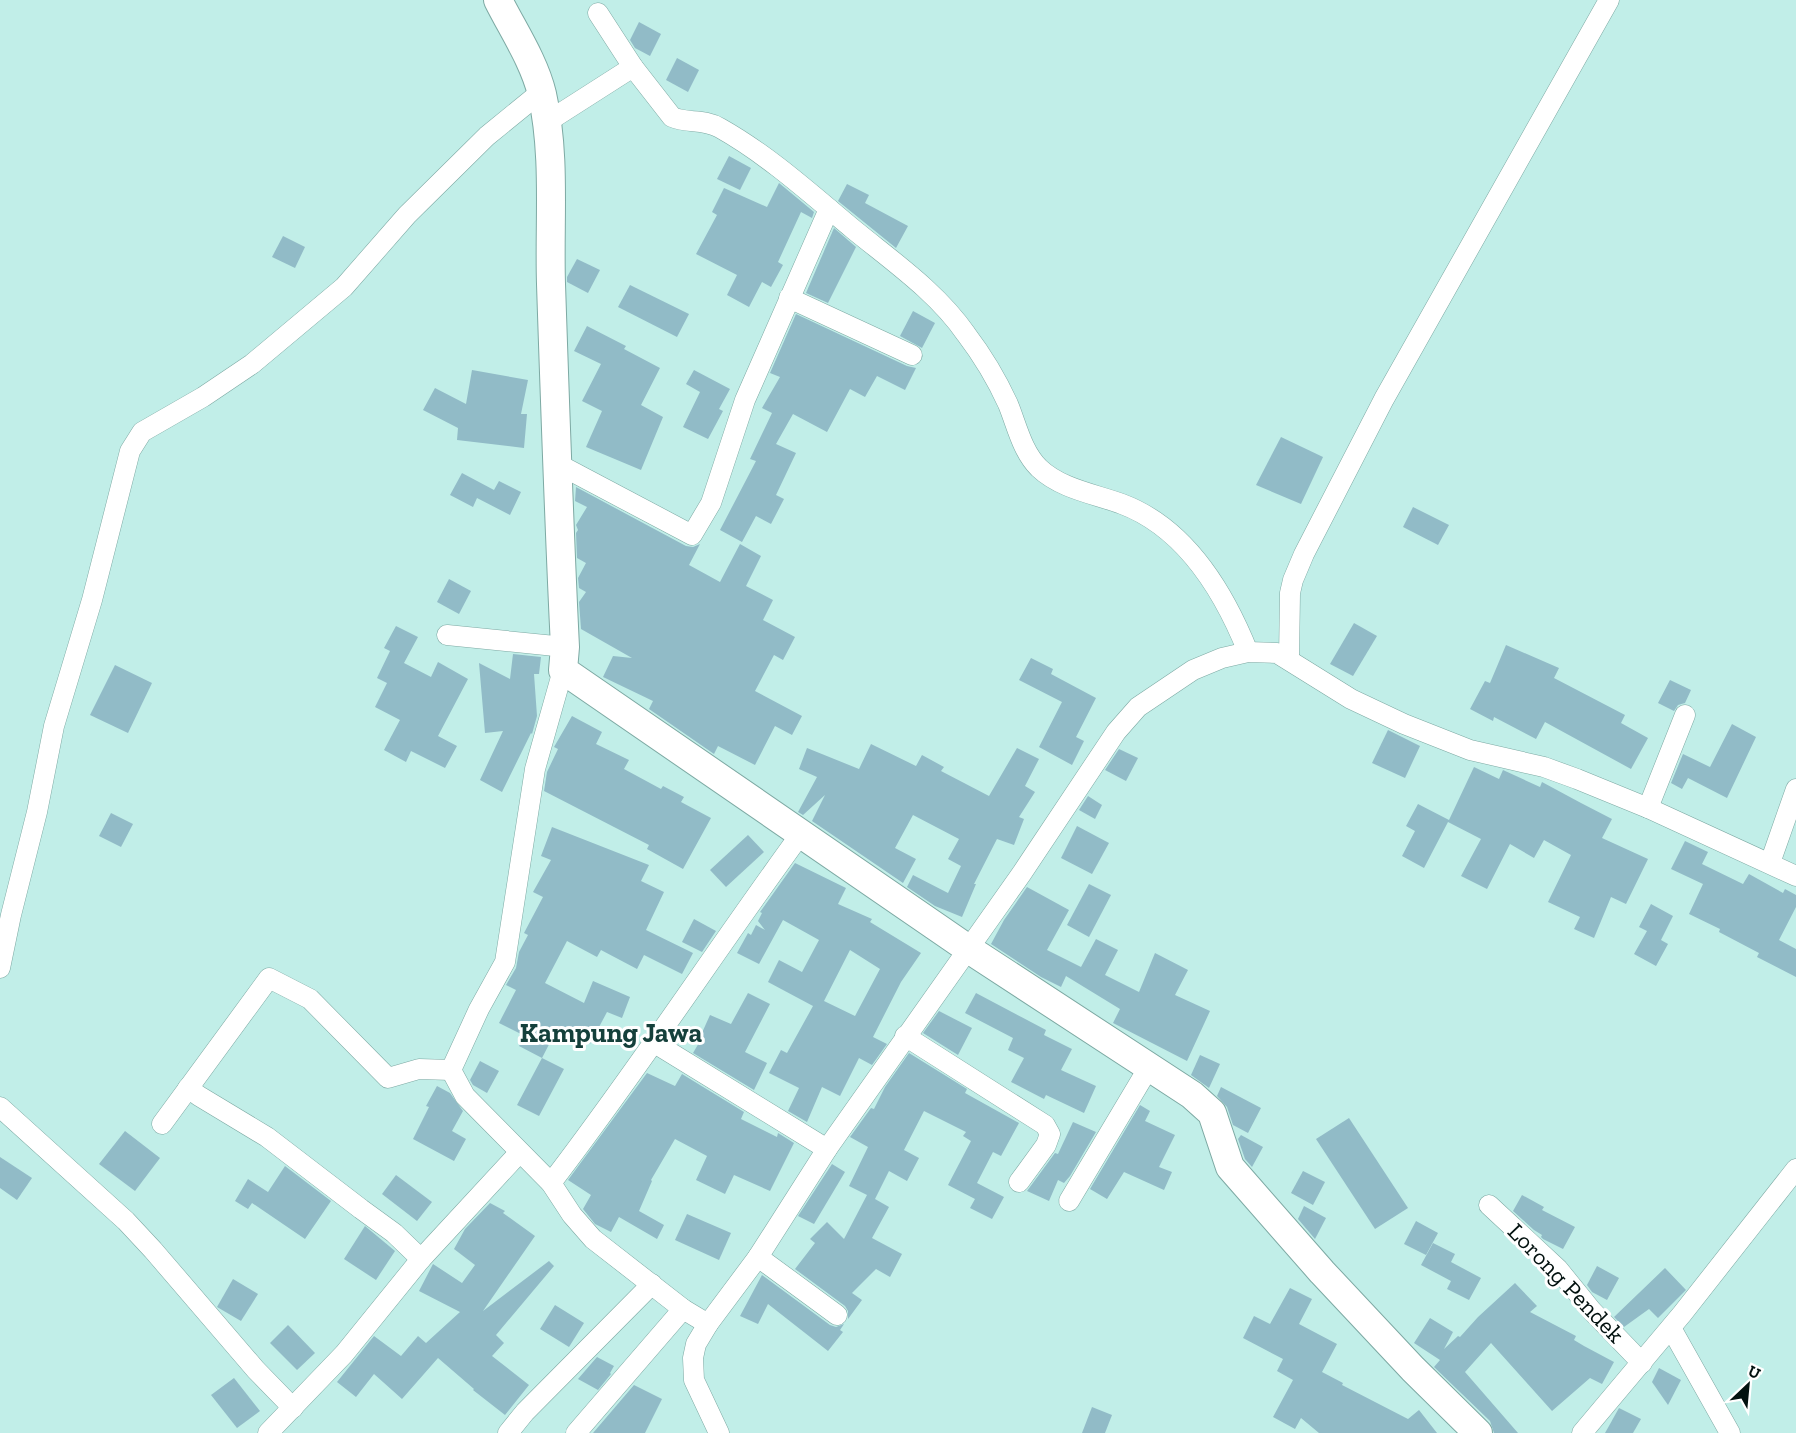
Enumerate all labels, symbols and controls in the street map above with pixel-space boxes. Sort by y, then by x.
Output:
district label: Kampung Jawa [520,1017,703,1049]
street label: Lorong Pendek [1502,1217,1631,1349]
north arrow [1718,1355,1778,1415]
text: U [1745,1361,1764,1383]

